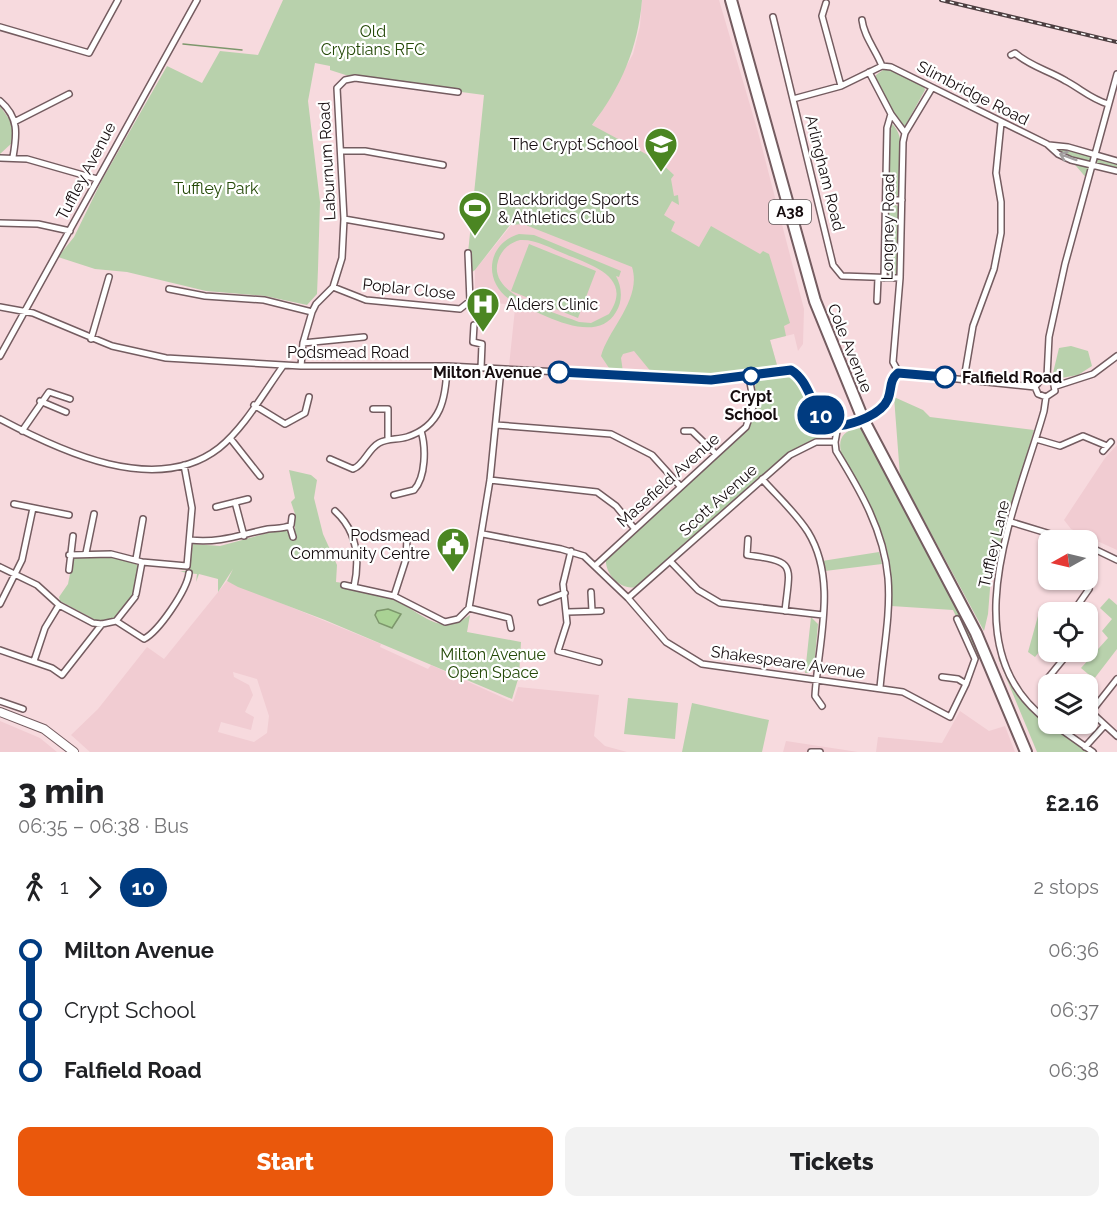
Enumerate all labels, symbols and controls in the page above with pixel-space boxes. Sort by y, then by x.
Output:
park label: Old Cryptians RFC [321,22,425,59]
street label: Slimbridge Road [914,57,1032,129]
street label: Laburnum Road [314,101,340,221]
street label: Arlingham Road [801,113,849,233]
street label: Tuffley Avenue [52,119,120,223]
school or university icon: The Crypt School [643,126,679,173]
place label: The Crypt School [510,135,639,154]
one-way arrow [1059,151,1078,162]
street label: Longney Road [878,173,898,281]
park label: Tuffley Park [173,179,259,198]
sports icon: Blackbridge Sports & Athletics Club [457,190,493,237]
place label: Blackbridge Sports & Athletics Club [498,190,639,227]
road number: A38 [769,200,811,224]
street label: Poplar Close [361,275,457,303]
hospital icon: Alders Clinic [465,286,501,333]
place label: Alders Clinic [506,295,599,314]
street label: Cole Avenue [824,301,876,395]
street label: Podsmead Road [287,343,409,362]
marker: Milton Avenue [548,361,570,383]
place label: Milton Avenue [433,363,542,382]
marker: Falfield Road [934,366,956,388]
marker: Crypt School [742,367,760,385]
place label: Falfield Road [962,368,1062,387]
place label: Crypt School [725,387,778,424]
line badge: 10 [794,396,848,434]
text: 10 [809,403,833,428]
street label: Masefield Avenue [613,429,723,531]
street label: Scott Avenue [675,460,761,540]
street label: Tuffley Lane [975,498,1013,590]
place label: Podsmead Community Centre [290,526,430,563]
public building icon: Podsmead Community Centre [435,526,471,573]
north arrow [1038,530,1098,590]
map controls [1038,530,1098,734]
button: locate [1038,602,1098,662]
street label: Shakespeare Avenue [710,642,866,682]
park label: Milton Avenue Open Space [440,645,546,682]
button: layers [1038,674,1098,734]
text: 3 min [18,772,104,811]
text: £2.16 [1045,790,1099,816]
text: 06:35 – 06:38 · Bus [18,814,189,838]
icon: walk [18,871,51,904]
icon: forward [78,871,111,904]
text: 1 [60,875,69,899]
text: 10 [132,875,155,900]
text: 2 stops [1033,875,1099,899]
text: Milton Avenue [64,937,214,963]
text: 06:36 [1048,938,1099,962]
text: Crypt School [64,997,196,1023]
text: 06:37 [1050,998,1099,1022]
text: Falfield Road [64,1057,202,1083]
text: 06:38 [1048,1058,1099,1082]
button: Start [18,1127,553,1196]
button: Tickets [565,1127,1099,1196]

